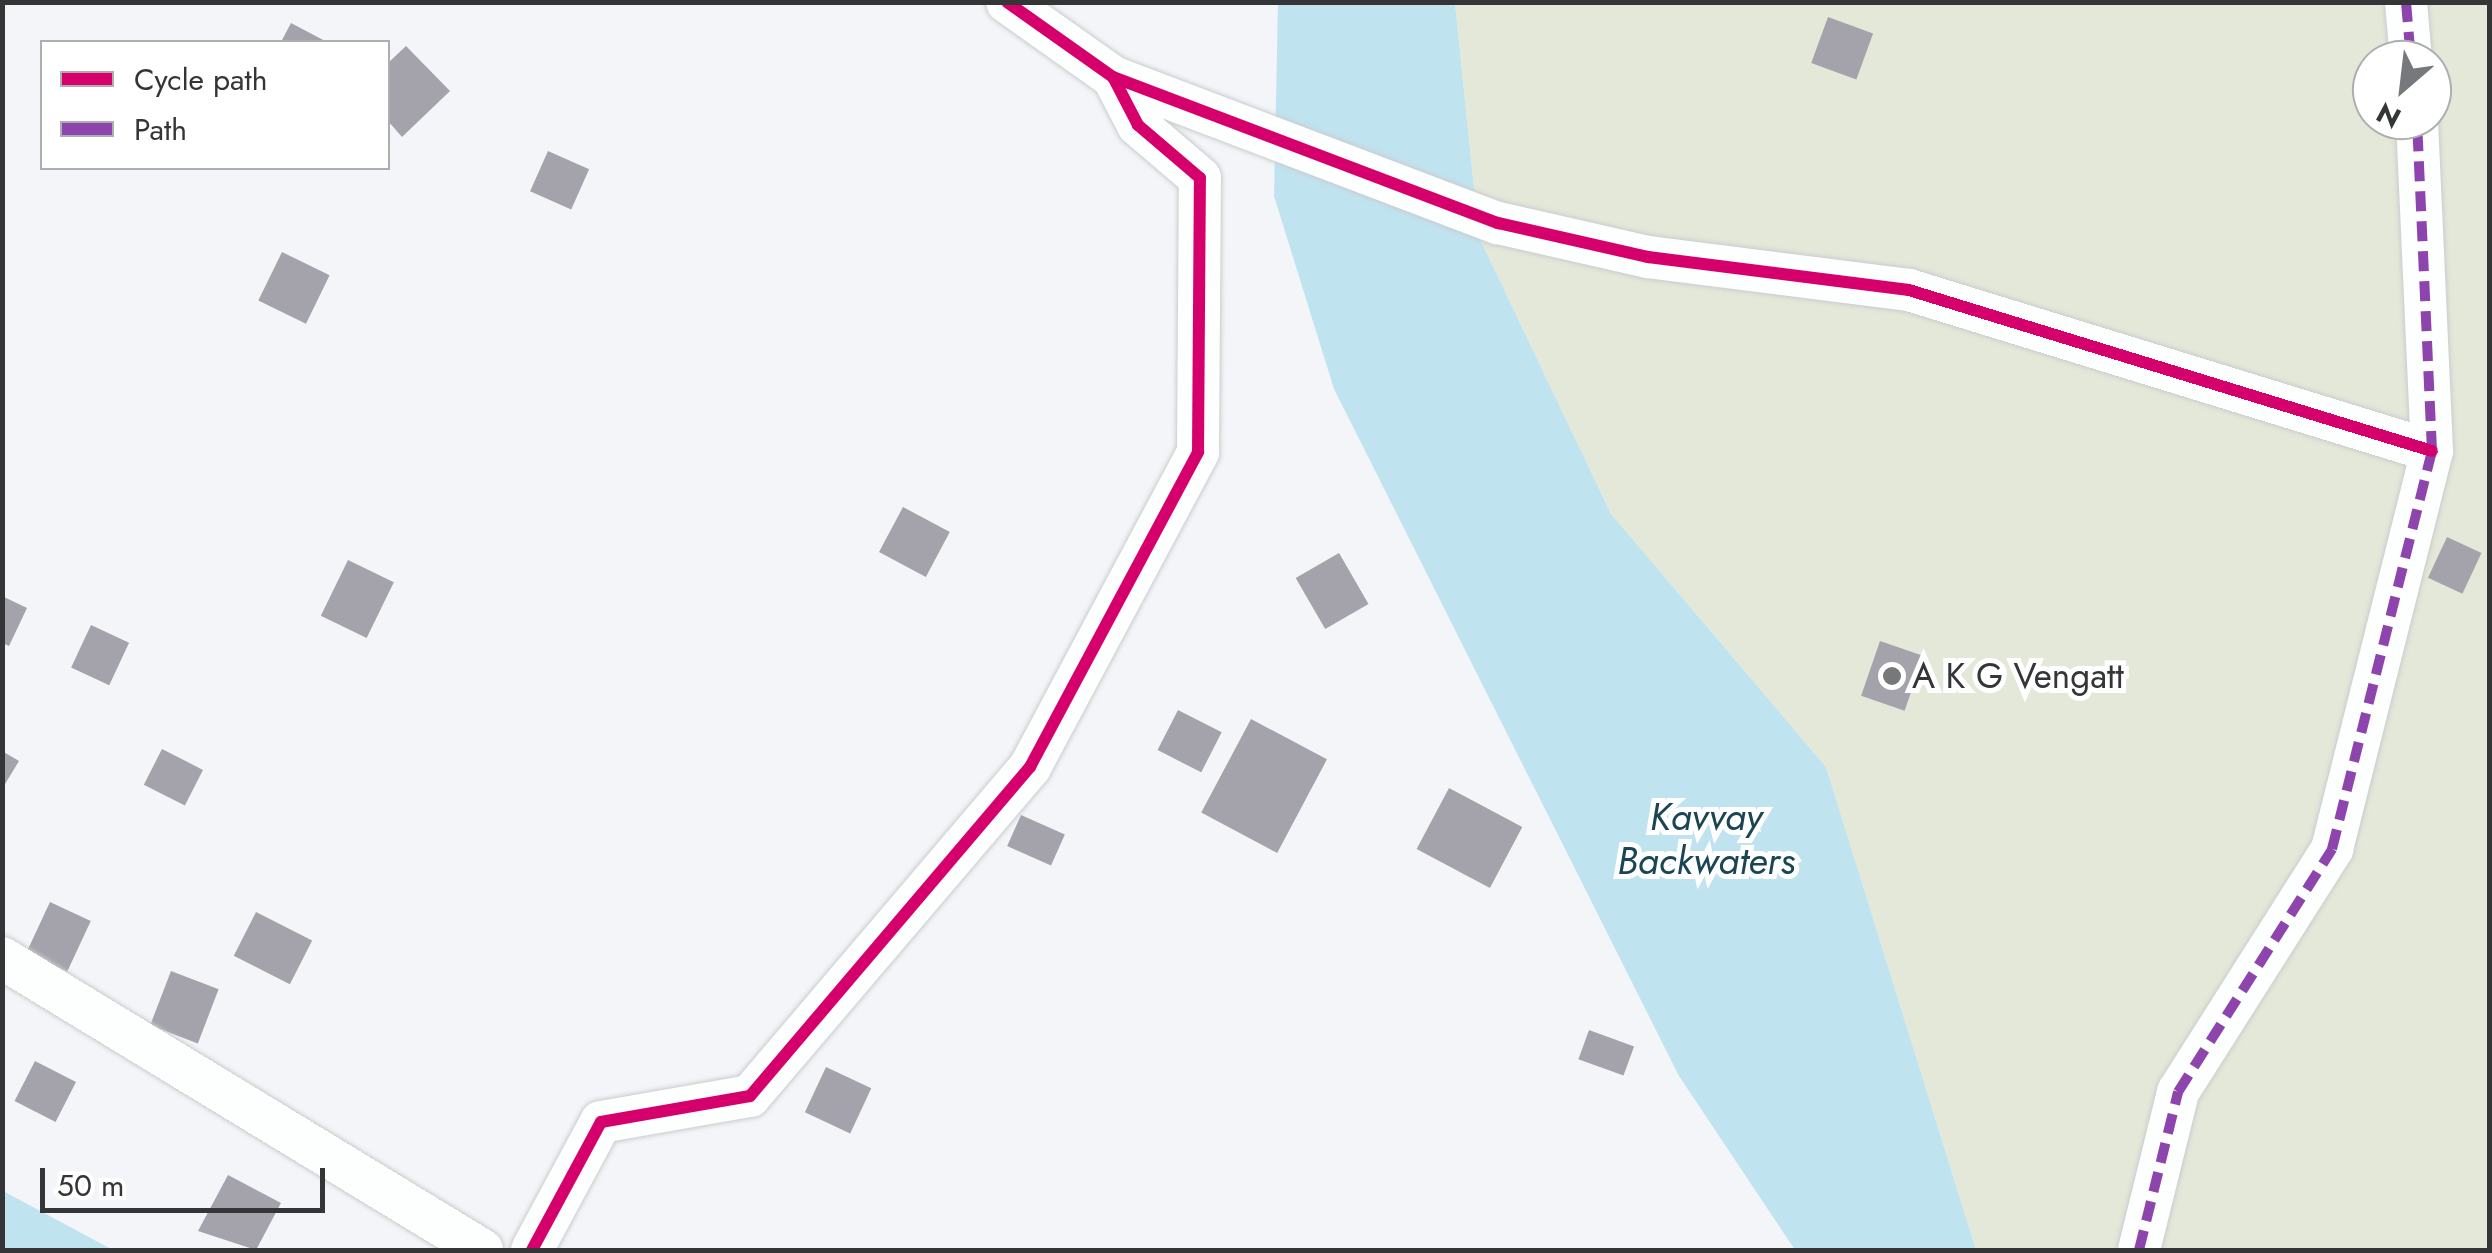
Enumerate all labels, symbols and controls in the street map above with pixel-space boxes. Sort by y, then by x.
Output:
legend [40,40,390,170]
north arrow [2352,40,2452,140]
text: Cycle path [134,58,267,101]
text: N [2369,92,2408,138]
text: Path [134,108,187,151]
place label: A K G Vengatt [1912,655,2124,697]
marker: A K G Vengatt [1881,665,1903,687]
water label: Kavvay Backwaters [1617,794,1795,884]
scale bar [45,1148,330,1210]
text: 50 m [57,1164,124,1207]

